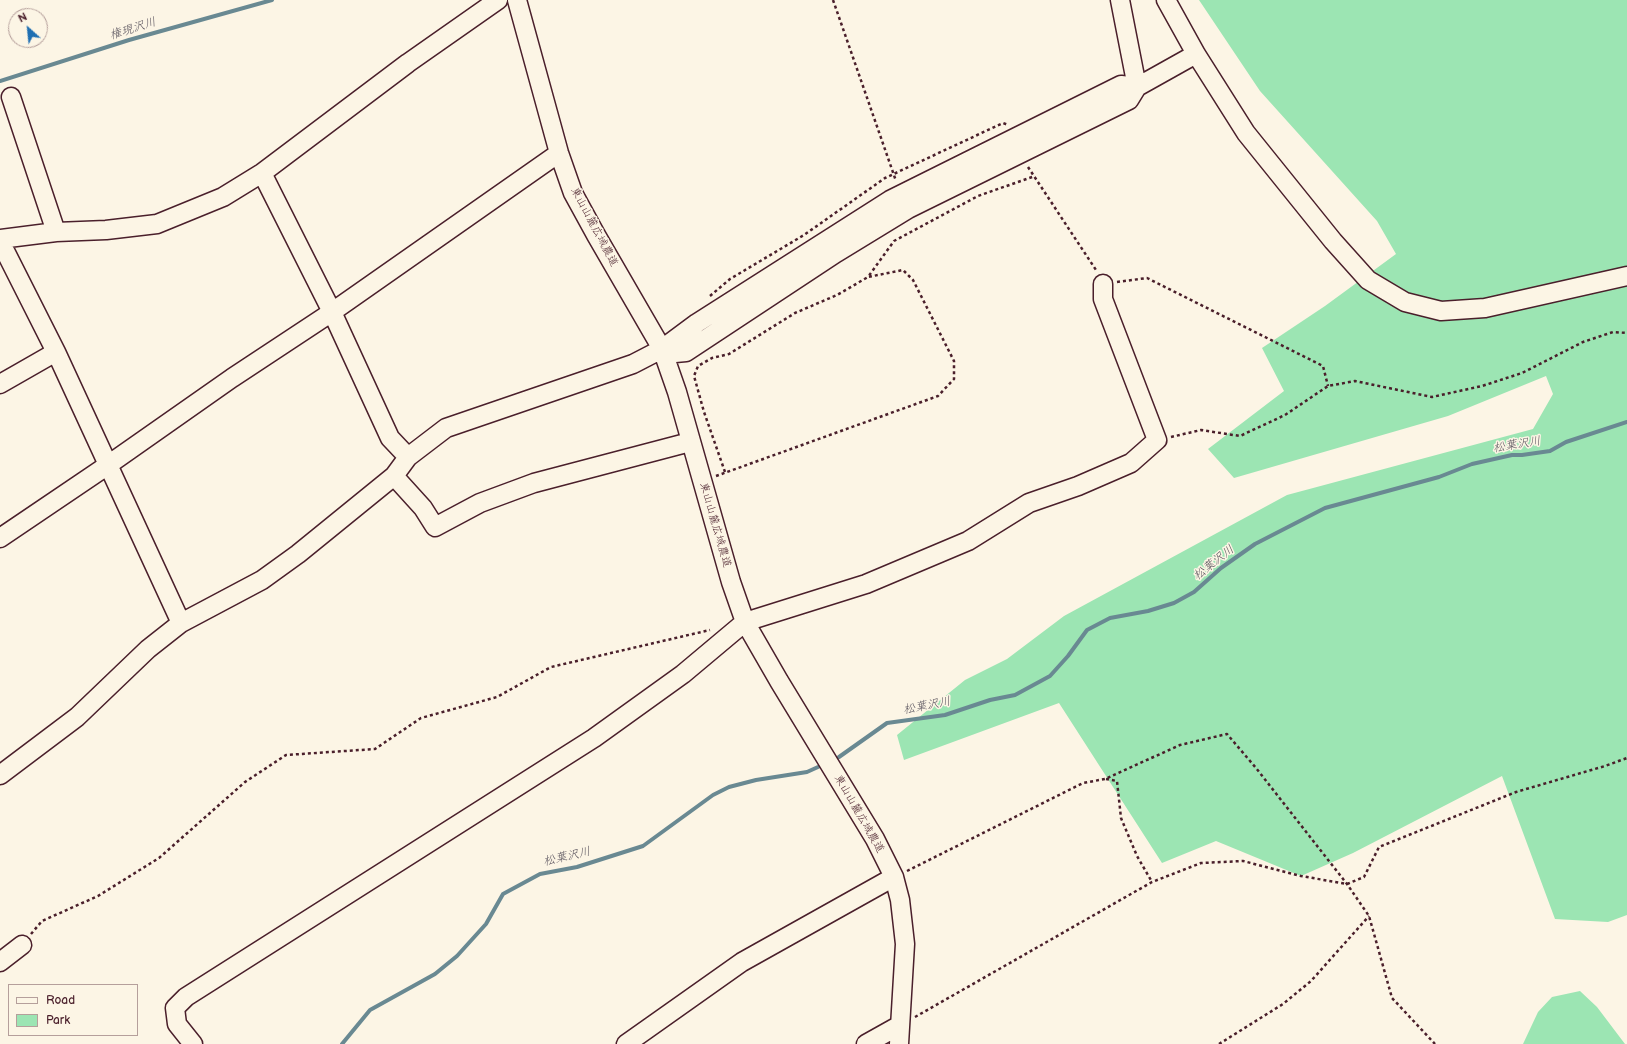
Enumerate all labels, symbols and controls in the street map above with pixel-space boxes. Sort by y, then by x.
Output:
north arrow [8,8,48,48]
text: N [16,10,29,25]
water label: 権現沢川 [108,15,158,43]
street label: 東山山麓広域農道 [568,185,620,269]
water label: 松葉沢川 [1492,434,1542,456]
street label: 東山山麓広域農道 [697,481,733,569]
water label: 松葉沢川 [1191,543,1237,583]
water label: 松葉沢川 [902,694,952,718]
street label: 東山山麓広域農道 [831,773,887,855]
water label: 松葉沢川 [542,845,592,869]
legend [8,984,138,1036]
text: Road [46,993,75,1008]
text: Park [46,1013,70,1028]

